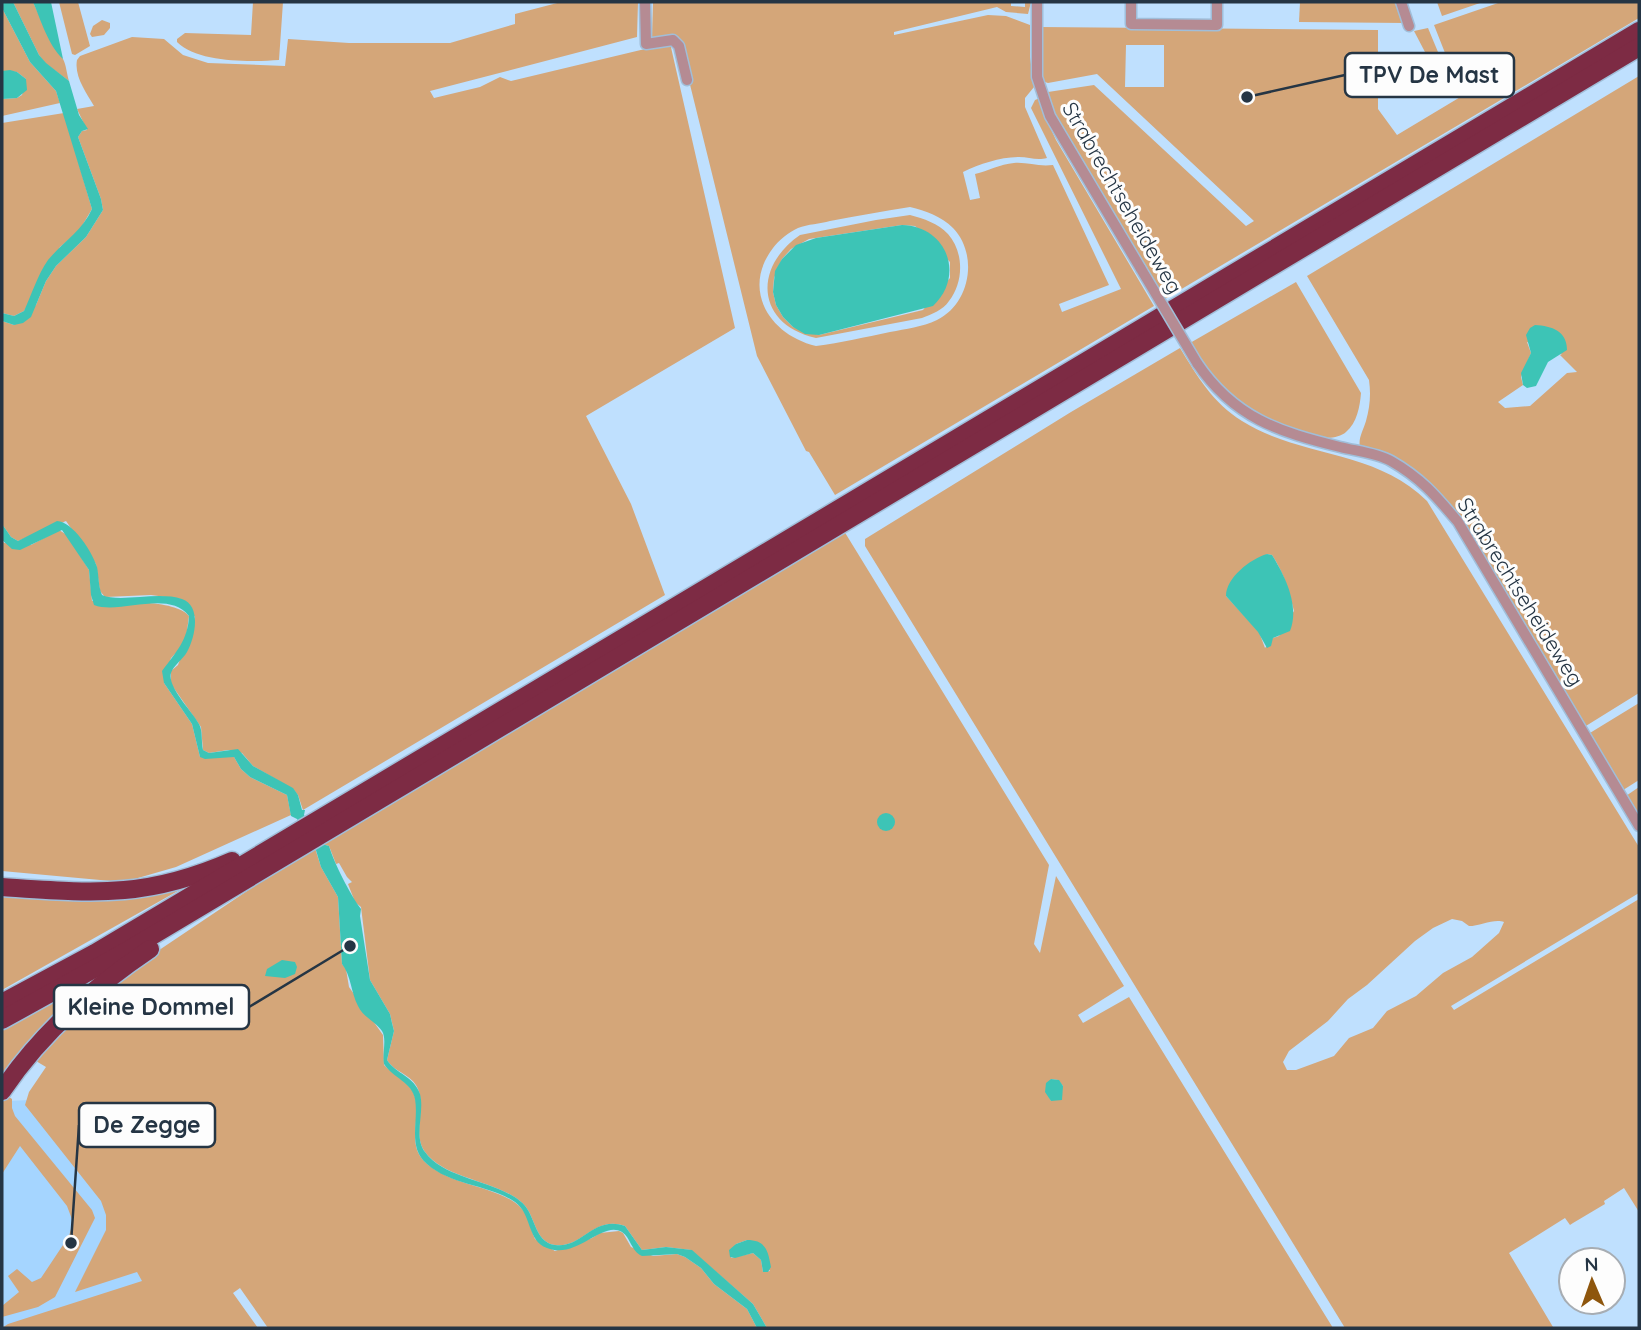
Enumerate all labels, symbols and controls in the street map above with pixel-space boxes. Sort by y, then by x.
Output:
callout: TPV De Mast [1345,53,1514,97]
text: TPV De Mast [1359,60,1499,89]
street label: Strabrechtseheideweg [1057,97,1188,298]
street label: Strabrechtseheideweg [1452,492,1589,690]
callout: Kleine Dommel [54,985,249,1029]
text: Kleine Dommel [68,992,234,1021]
callout: De Zegge [79,1103,215,1147]
text: De Zegge [93,1110,201,1139]
north arrow [1557,1246,1627,1316]
text: N [1584,1252,1599,1276]

